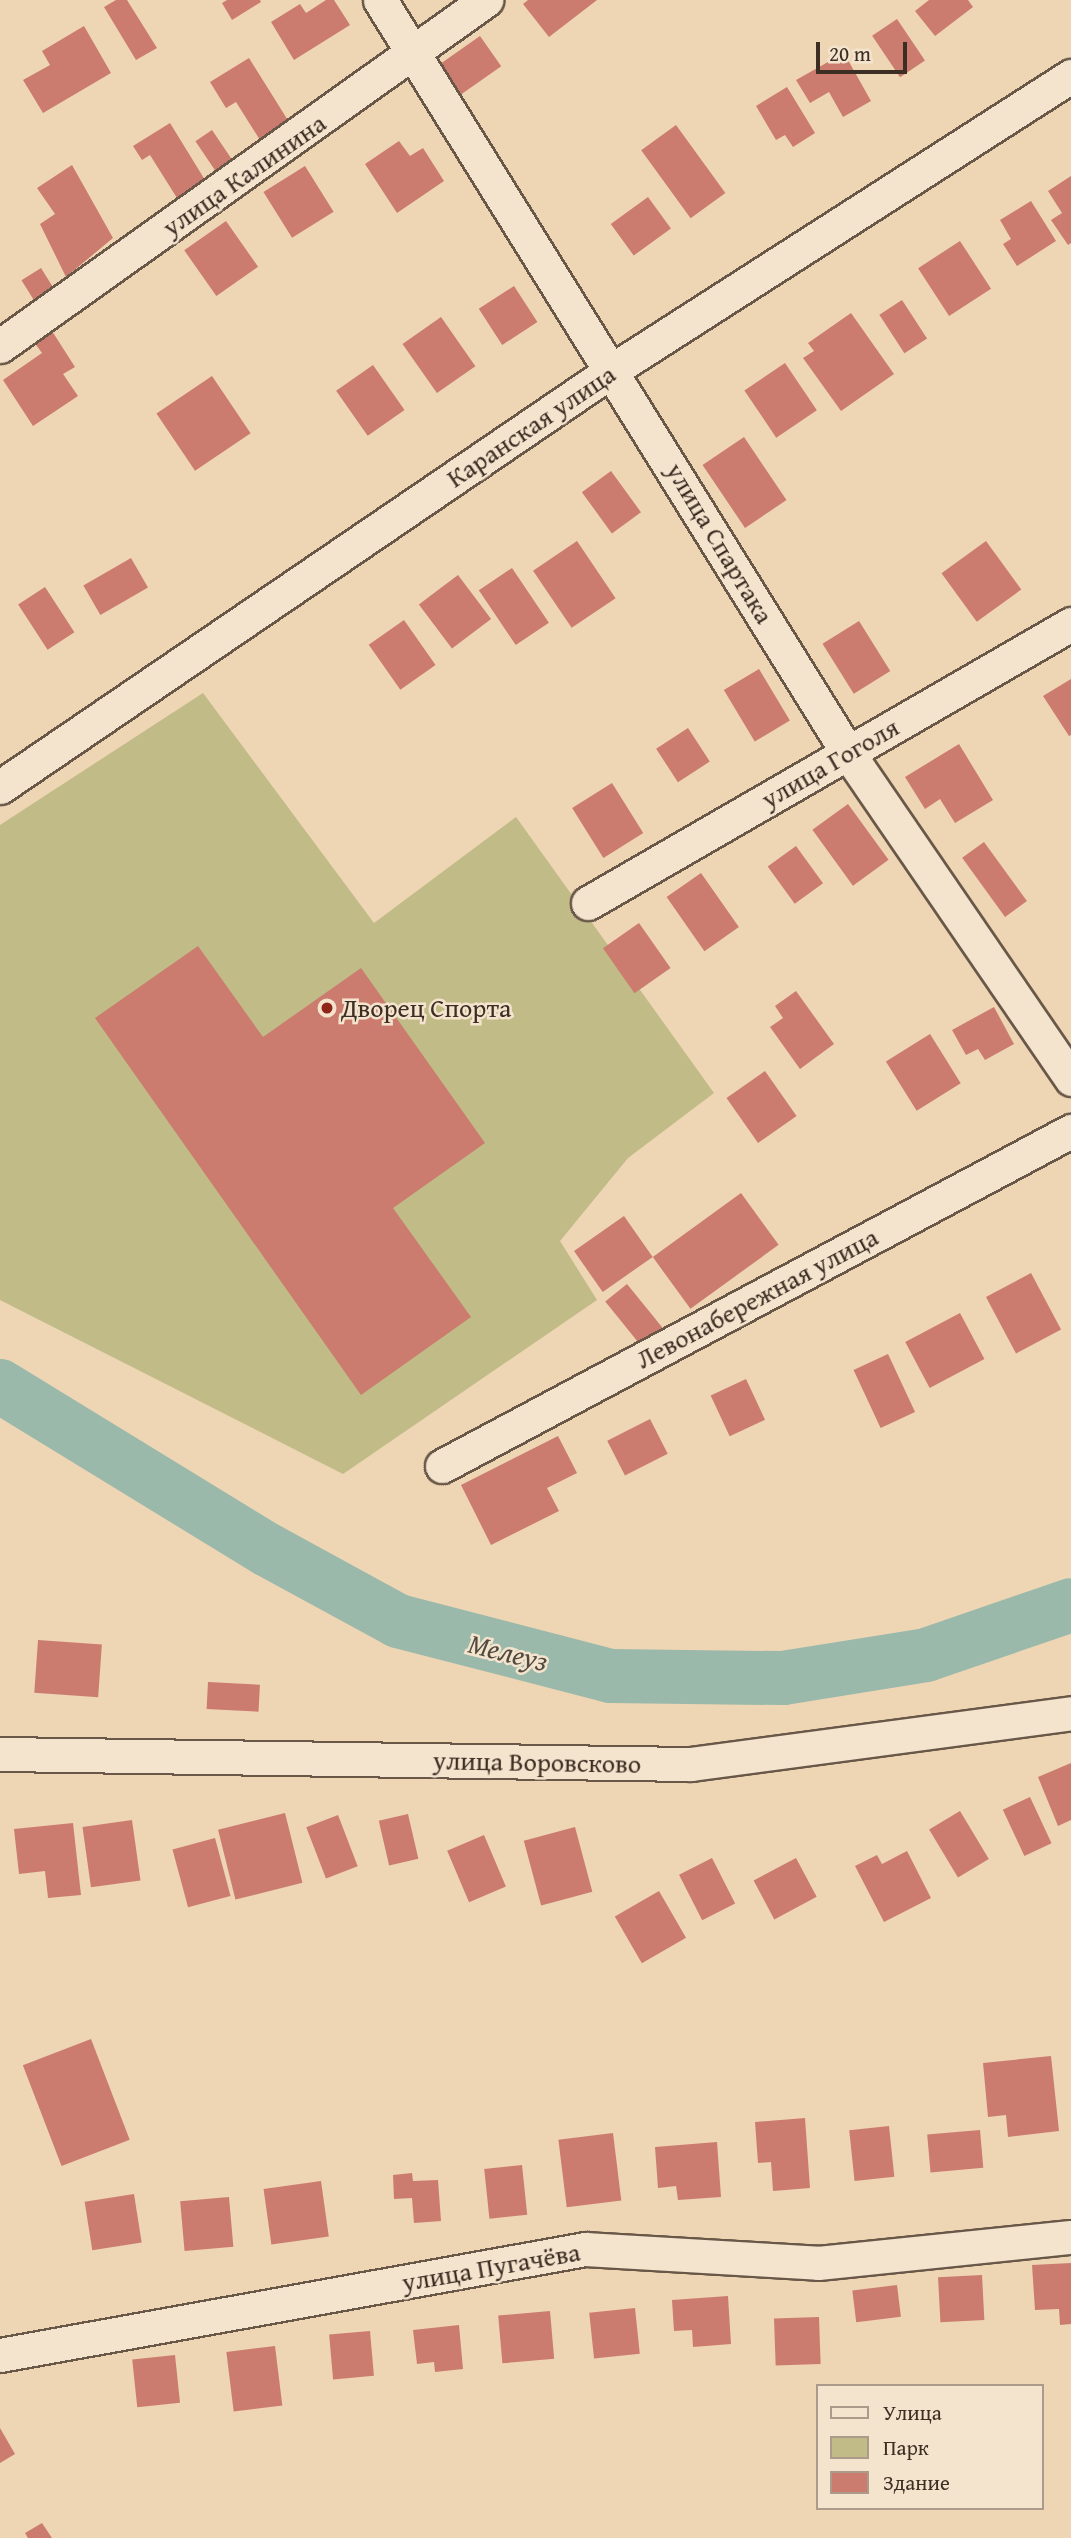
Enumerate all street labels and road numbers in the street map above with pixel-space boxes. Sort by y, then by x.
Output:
street label: улица Калинина [156,107,332,243]
street label: Каранская улица [441,358,621,494]
street label: улица Спартака [660,457,780,629]
street label: улица Гоголя [756,711,904,815]
street label: Левонабережная улица [631,1221,883,1375]
street label: улица Воровсково [433,1745,641,1779]
street label: улица Пугачёва [399,2236,583,2298]

